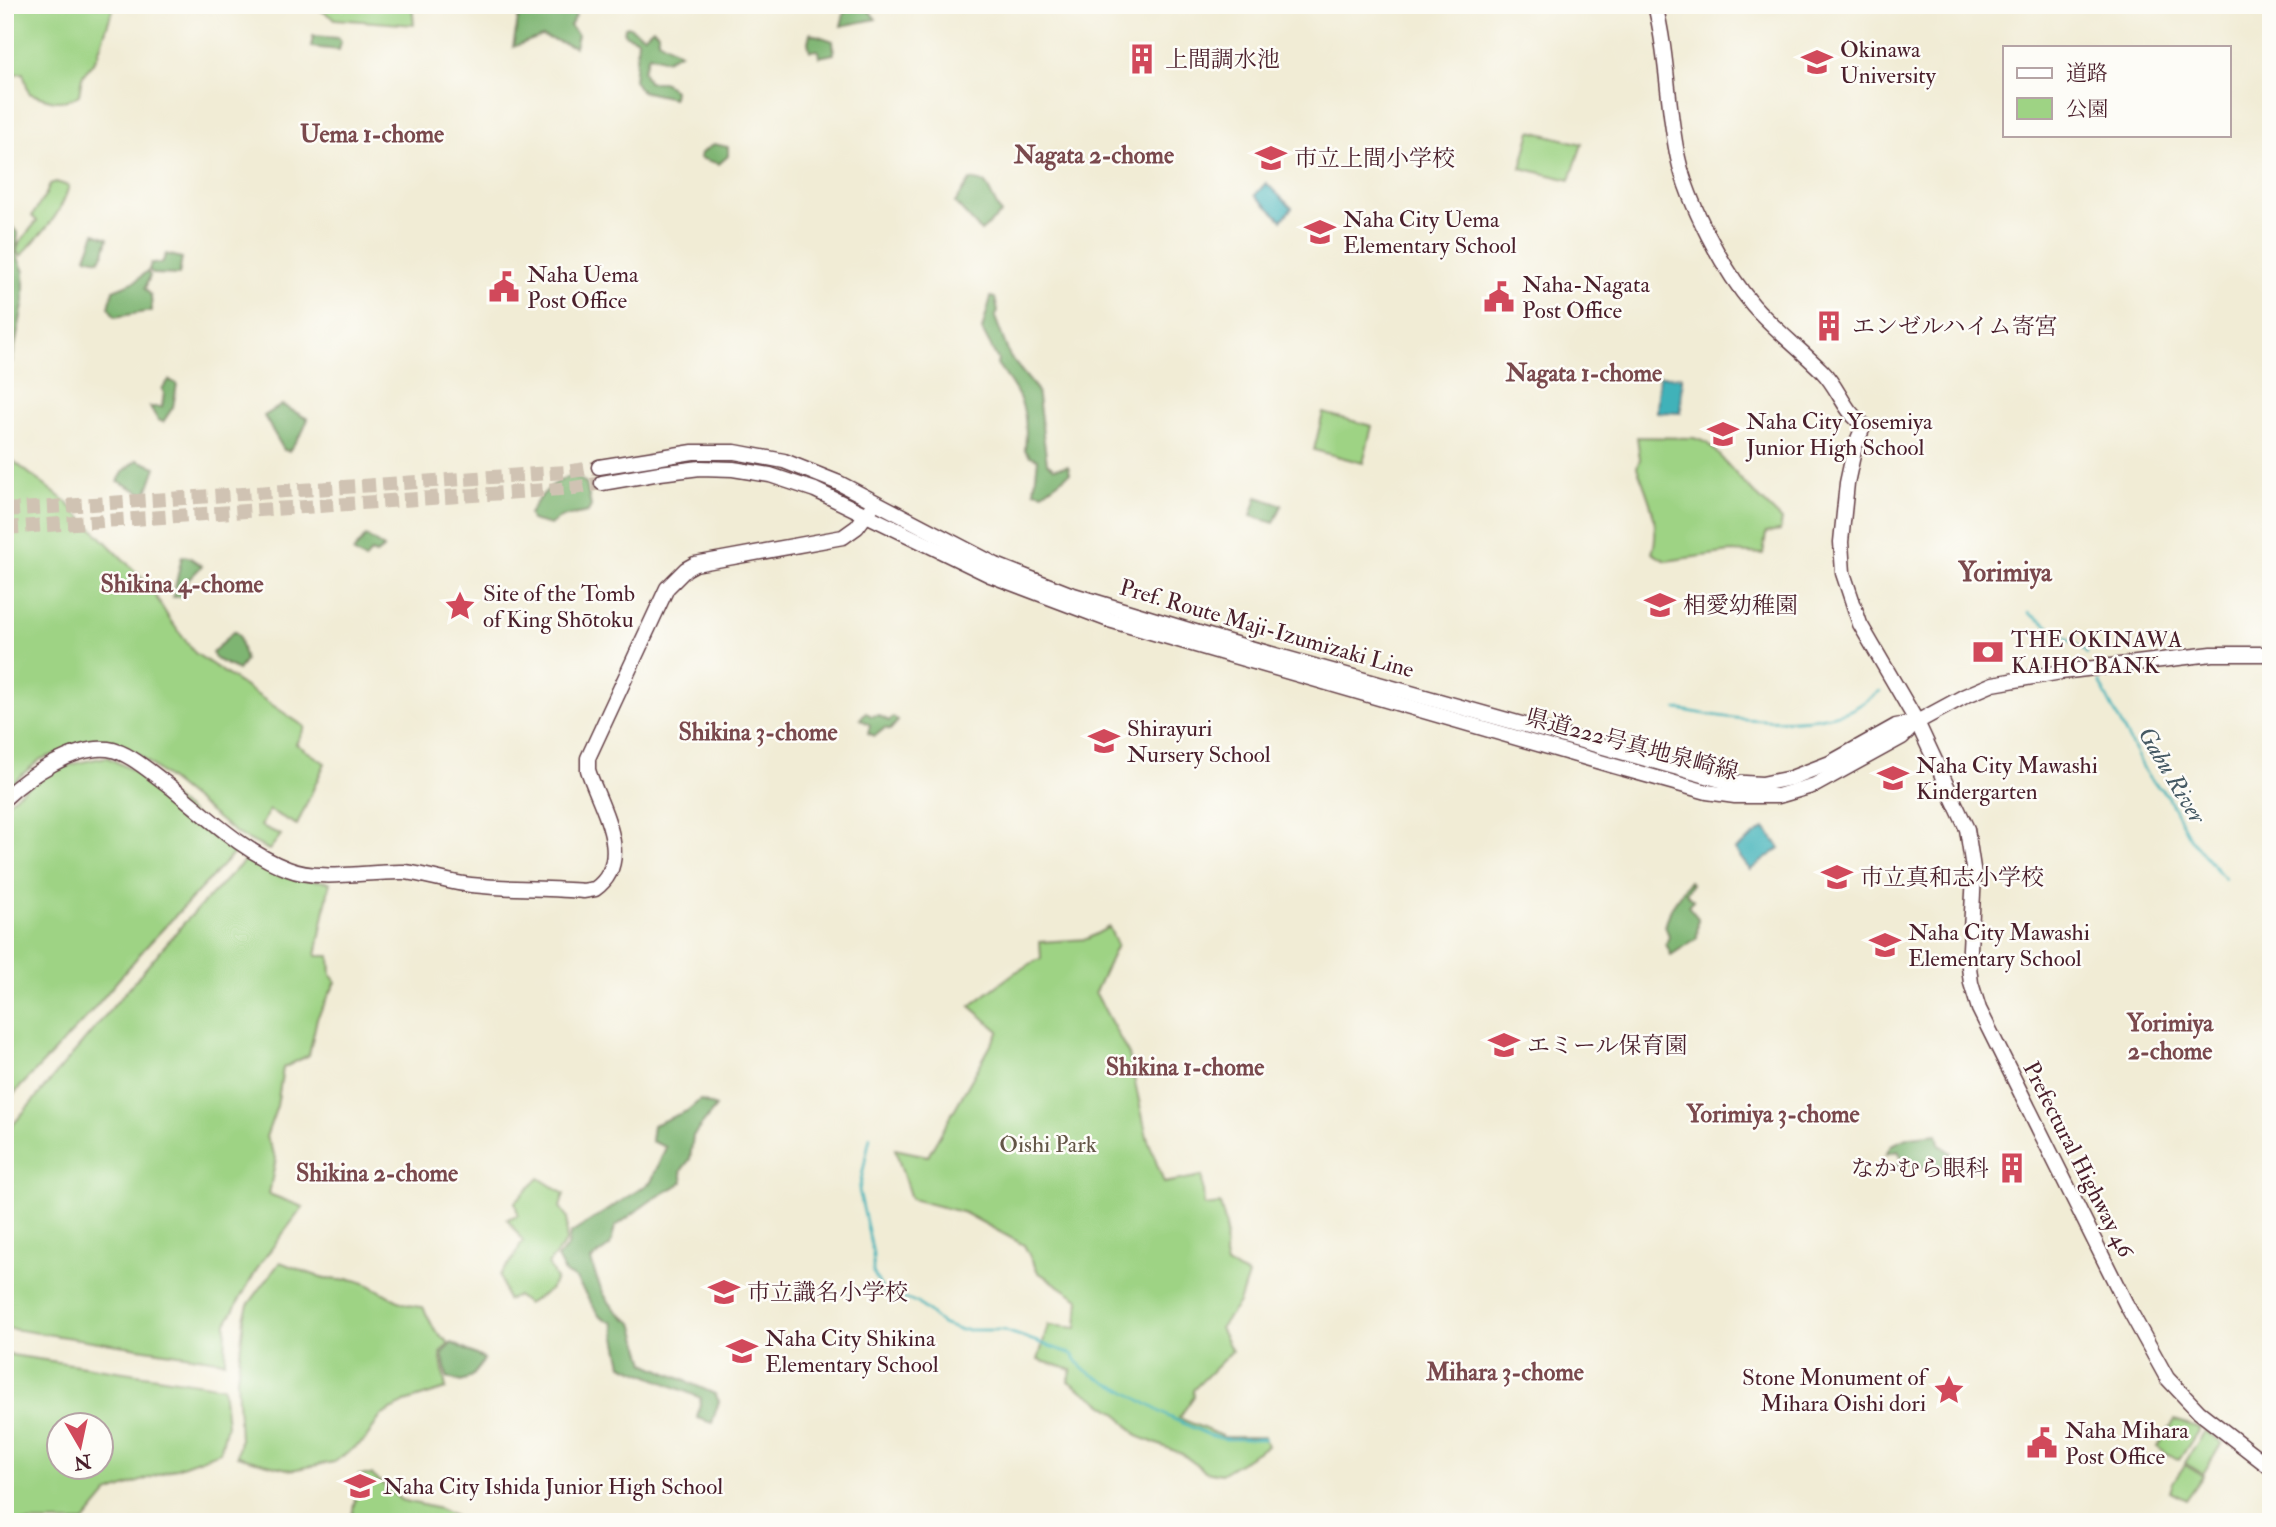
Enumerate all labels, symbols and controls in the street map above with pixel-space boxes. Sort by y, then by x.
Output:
place label: Okinawa University [1840,35,1937,90]
building icon: 上間調水池 [1125,42,1159,76]
place label: 上間調水池 [1165,45,1280,74]
school or university icon: Okinawa University [1800,45,1834,79]
legend [2003,46,2230,136]
text: 道路 [2066,60,2108,87]
text: 公園 [2066,96,2108,123]
district label: Uema 1-chome [300,119,444,150]
district label: Nagata 2-chome [1013,140,1174,171]
school or university icon: 市立上間小学校 [1254,141,1288,175]
place label: 市立上間小学校 [1294,144,1455,173]
place label: Naha City Uema Elementary School [1343,205,1517,260]
school or university icon: Naha City Uema Elementary School [1303,215,1337,249]
place label: Naha Uema Post Office [527,260,639,315]
public building icon: Naha Uema Post Office [487,270,521,304]
place label: Naha-Nagata Post Office [1522,270,1650,325]
public building icon: Naha-Nagata Post Office [1482,280,1516,314]
building icon: エンゼルハイム寄宮 [1812,309,1846,343]
place label: エンゼルハイム寄宮 [1852,312,2057,341]
district label: Nagata 1-chome [1505,358,1662,389]
place label: Naha City Yosemiya Junior High School [1745,407,1933,462]
school or university icon: Naha City Yosemiya Junior High School [1706,417,1740,451]
district label: Yorimiya [1957,557,2053,590]
district label: Shikina 4-chome [101,569,263,600]
street label: Pref. Route Maji-Izumizaki Line [1116,573,1418,685]
place label: Site of the Tomb of King Shōtoku [483,579,635,634]
school or university icon: 相愛幼稚園 [1643,588,1677,622]
place icon: Site of the Tomb of King Shōtoku [443,589,477,623]
place label: 相愛幼稚園 [1683,591,1798,620]
place label: THE OKINAWA KAIHO BANK [2011,625,2183,680]
bank icon: THE OKINAWA KAIHO BANK [1971,635,2005,669]
street label: 県道222号真地泉崎線 [1522,702,1741,787]
place label: Shirayuri Nursery School [1127,714,1271,769]
district label: Shikina 3-chome [678,717,838,748]
water label: Gabu River [2131,721,2213,830]
school or university icon: Shirayuri Nursery School [1087,724,1121,758]
place label: Naha City Mawashi Kindergarten [1916,751,2098,806]
school or university icon: Naha City Mawashi Kindergarten [1876,761,1910,795]
school or university icon: 市立真和志小学校 [1820,860,1854,894]
place label: 市立真和志小学校 [1860,863,2044,892]
place label: Naha City Mawashi Elementary School [1908,918,2090,973]
school or university icon: Naha City Mawashi Elementary School [1868,928,1902,962]
district label: Yorimiya 2-chome [2126,1008,2214,1067]
school or university icon: エミール保育園 [1487,1028,1521,1062]
place label: エミール保育園 [1527,1031,1688,1060]
district label: Shikina 1-chome [1106,1052,1264,1083]
street label: Prefectural Highway 46 [2017,1056,2141,1263]
district label: Yorimiya 3-chome [1685,1099,1860,1130]
park label: Oishi Park [999,1130,1097,1159]
building icon: なかむら眼科 [1995,1151,2029,1185]
place label: なかむら眼科 [1851,1154,1989,1183]
district label: Shikina 2-chome [296,1158,458,1189]
school or university icon: 市立識名小学校 [707,1275,741,1309]
place label: 市立識名小学校 [747,1278,908,1307]
place label: Naha City Shikina Elementary School [765,1324,939,1379]
school or university icon: Naha City Shikina Elementary School [725,1334,759,1368]
district label: Mihara 3-chome [1425,1357,1584,1388]
place label: Stone Monument of Mihara Oishi dori [1742,1363,1930,1418]
place icon: Stone Monument of Mihara Oishi dori [1932,1373,1966,1407]
north arrow [46,1412,116,1482]
place label: Naha Mihara Post Office [2065,1416,2189,1471]
public building icon: Naha Mihara Post Office [2025,1426,2059,1460]
text: N [71,1448,94,1475]
school or university icon: Naha City Ishida Junior High School [343,1469,377,1503]
place label: Naha City Ishida Junior High School [383,1472,723,1501]

